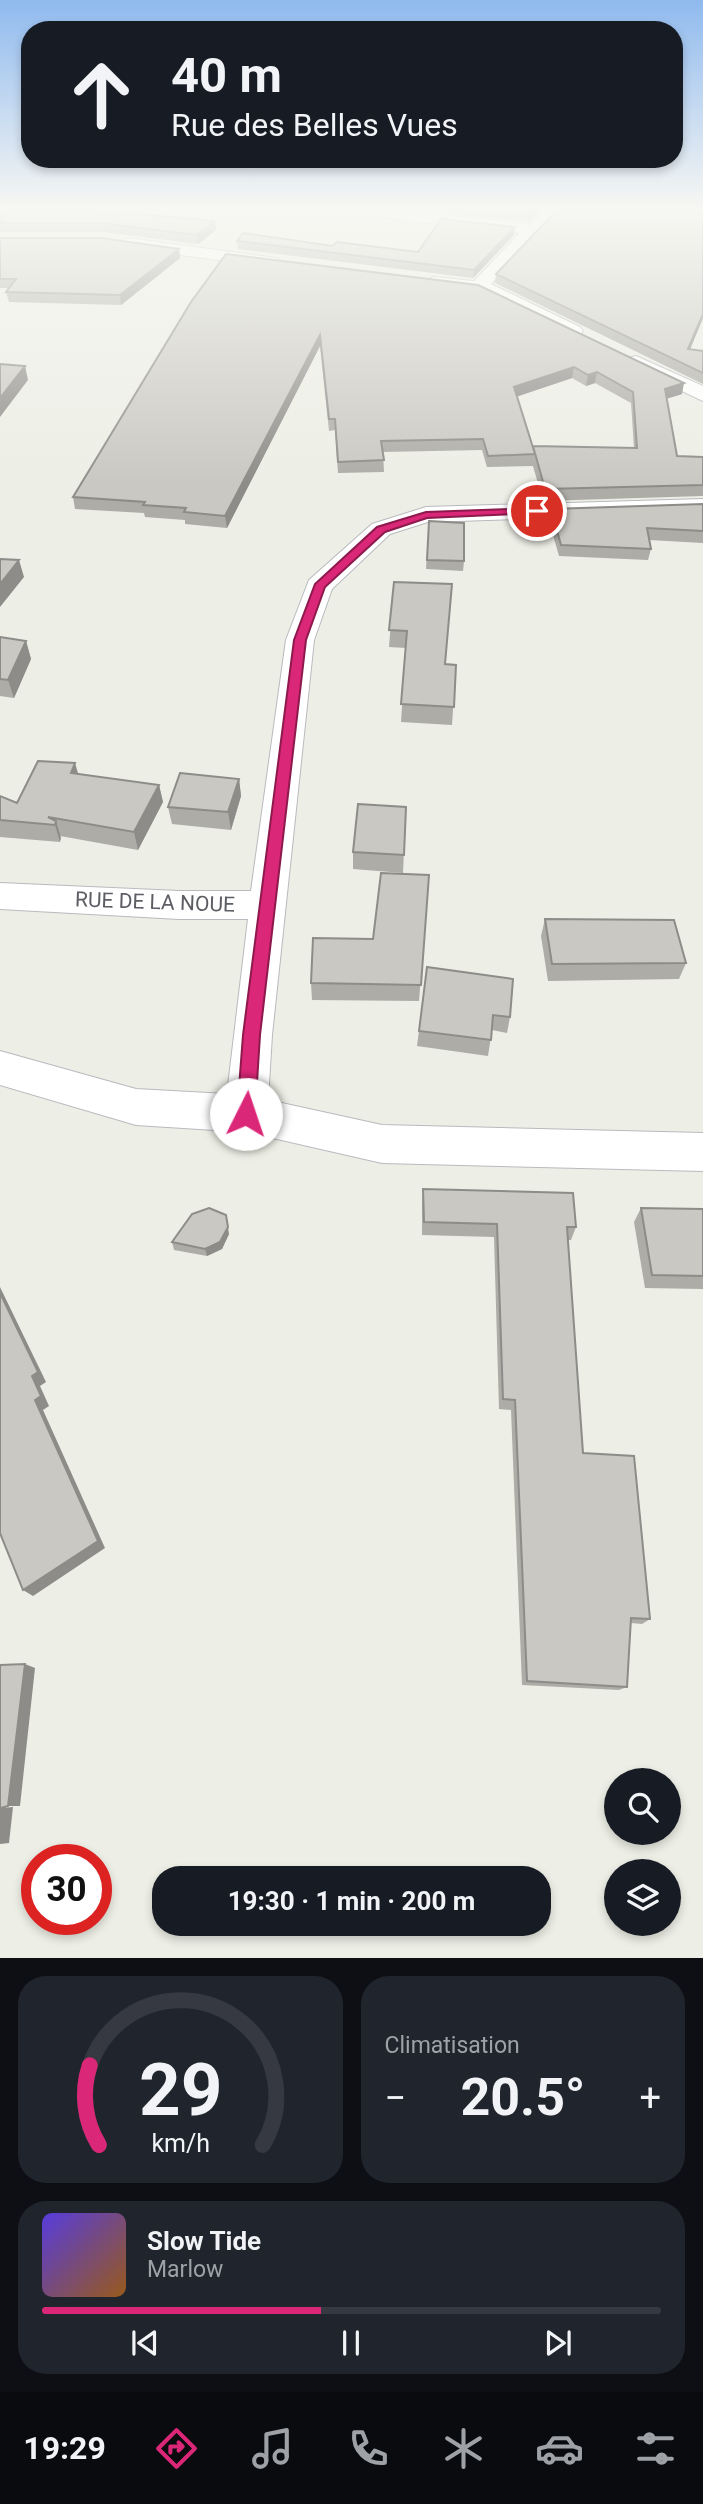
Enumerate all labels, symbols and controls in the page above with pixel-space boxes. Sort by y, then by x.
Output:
text: 40 m [171,47,282,104]
icon: ahead [56,49,147,140]
text: Rue des Belles Vues [171,106,458,144]
pin [507,481,567,541]
icon: arrive [518,492,556,530]
street label: RUE DE LA NOUE [75,887,235,917]
position arrow [209,1077,283,1151]
map controls [604,1768,681,1936]
button: search [604,1768,681,1845]
speed limit sign: 30 [21,1844,112,1935]
button: layers [604,1859,681,1936]
text: 19:30 · 1 min · 200 m [228,1886,475,1916]
text: Climatisation [385,2032,520,2059]
text: 29 [138,2048,222,2134]
text: 20.5° [460,2067,585,2128]
text: − [385,2076,406,2120]
text: + [639,2076,661,2120]
text: km/h [151,2129,210,2158]
text: Slow Tide [147,2226,261,2256]
text: Marlow [147,2256,223,2283]
icon: previous [126,2324,164,2362]
icon: pause [332,2324,370,2362]
icon: next [539,2324,577,2362]
icon: directions [152,2424,201,2473]
icon: music [248,2424,297,2473]
icon: phone [344,2424,393,2473]
icon: climate [439,2424,488,2473]
icon: car [535,2424,584,2473]
icon: filters [631,2424,680,2473]
text: 19:29 [23,2429,106,2467]

